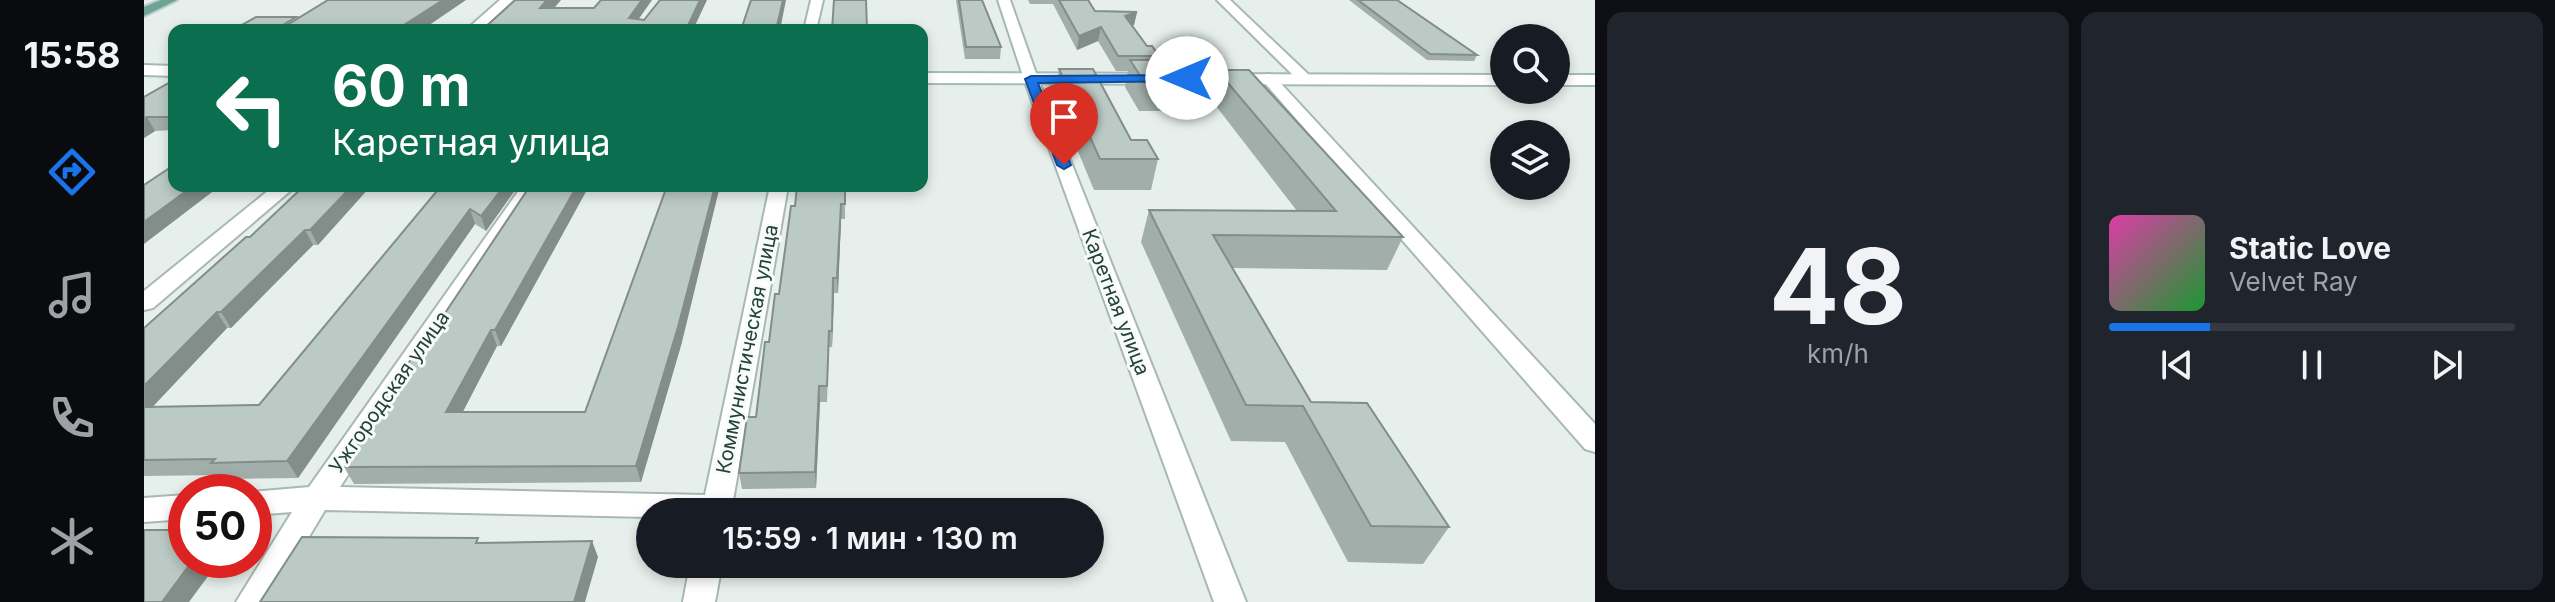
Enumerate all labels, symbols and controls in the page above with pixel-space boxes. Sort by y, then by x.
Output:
map controls [1490,24,1570,200]
button: search [1490,24,1570,104]
text: 15:58 [24,33,121,77]
position arrow [1145,36,1229,120]
text: 60 m [332,52,471,120]
icon: left [200,56,304,160]
pin [1030,83,1098,165]
icon: arrive [1042,95,1086,139]
text: Каретная улица [332,120,611,164]
button: layers [1490,120,1570,200]
icon: directions [44,144,100,200]
street label: Коммунистическая улица [711,222,783,476]
text: 48 [1769,223,1907,349]
street label: Каретная улица [1077,225,1155,379]
text: Static Love [2229,230,2391,266]
text: Velvet Ray [2229,266,2358,297]
icon: music [44,267,100,323]
street label: Ужгородская улица [324,306,454,478]
text: km/h [1807,338,1869,369]
icon: previous [2155,343,2199,387]
icon: pause [2290,343,2334,387]
icon: next [2425,343,2469,387]
icon: phone [44,390,100,446]
speed limit sign: 50 [168,474,272,578]
icon: climate [44,513,100,569]
text: 15:59 · 1 мин · 130 m [722,520,1018,556]

